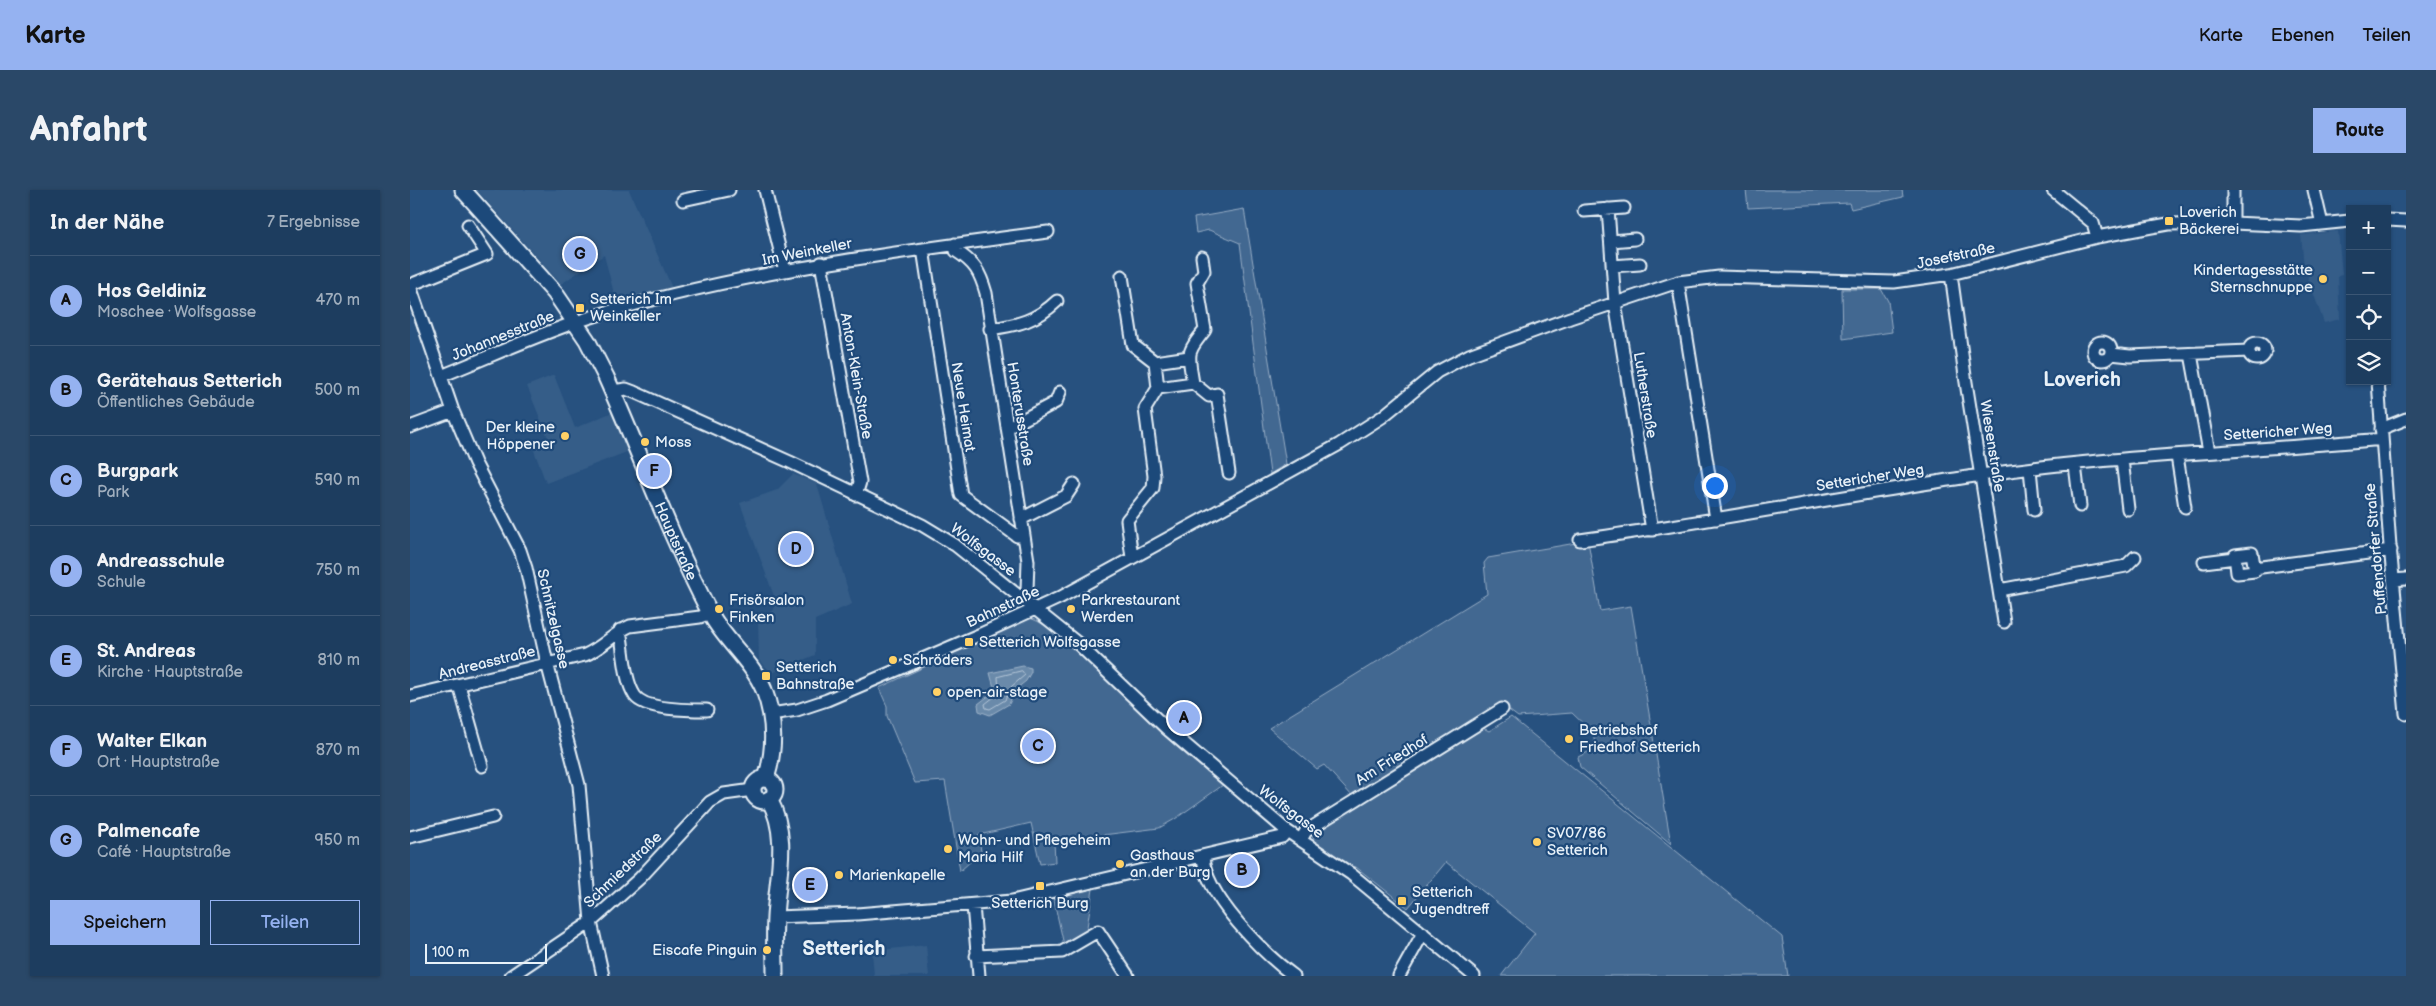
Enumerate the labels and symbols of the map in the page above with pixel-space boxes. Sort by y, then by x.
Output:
place label: Loverich Bäckerei [2179,203,2239,239]
marker: Loverich Bäckerei [2163,215,2175,227]
street label: Im Weinkeller [760,234,854,270]
pin: G [564,235,596,273]
street label: Josefstraße [1915,238,1997,274]
place label: Kindertagesstätte Sternschnuppe [2193,261,2313,297]
marker: Kindertagesstätte Sternschnuppe [2317,273,2329,285]
place label: Setterich Im Weinkeller [590,290,672,326]
marker: Setterich Im Weinkeller [574,302,586,314]
street label: Johannesstraße [449,307,557,365]
street label: Anton-Klein-Straße [836,311,876,441]
street label: Lutherstraße [1629,351,1661,440]
street label: Neue Heimat [947,361,980,453]
street label: Honterusstraße [1002,361,1038,467]
district label: Loverich [2043,368,2121,392]
street label: Wiesenstraße [1975,399,2009,494]
place label: Der kleine Höppener [486,418,556,454]
street label: Settericher Weg [2223,419,2333,445]
marker: Der kleine Höppener [559,430,571,442]
place label: Moss [655,433,692,452]
marker: Moss [639,436,651,448]
pin: F [638,452,670,490]
street label: Settericher Weg [1815,460,1925,496]
your location [1702,473,1728,499]
street label: Puffendorfer Straße [2361,482,2391,616]
street label: Hauptstraße [650,499,702,584]
street label: Wolfsgasse [946,519,1020,581]
pin: D [780,530,812,568]
street label: Schnitzelgasse [532,567,574,671]
street label: Bahnstraße [963,582,1043,632]
place label: Frisörsalon Finken [729,591,804,627]
place label: Parkrestaurant Werden [1081,591,1181,627]
marker: Frisörsalon Finken [713,603,725,615]
marker: Parkrestaurant Werden [1065,603,1077,615]
place label: Setterich Wolfsgasse [979,633,1121,652]
marker: Setterich Wolfsgasse [963,636,975,648]
street label: Andreasstraße [437,642,537,684]
place label: Schröders [903,651,973,670]
marker: Schröders [887,654,899,666]
place label: Setterich Bahnstraße [776,658,855,694]
marker: Setterich Bahnstraße [760,670,772,682]
place label: open-air-stage [947,683,1047,702]
marker: open-air-stage [931,686,943,698]
pin: A [1168,699,1200,737]
place label: Betriebshof Friedhof Setterich [1579,721,1700,757]
pin: C [1022,727,1054,765]
street label: Am Friedhof [1352,730,1432,790]
marker: Betriebshof Friedhof Setterich [1563,733,1575,745]
street label: Wolfsgasse [1254,781,1328,843]
place label: SV07/86 Setterich [1547,824,1608,860]
street label: Schmiedstraße [580,828,666,912]
place label: Wohn- und Pflegeheim Maria Hilf [958,831,1111,867]
marker: SV07/86 Setterich [1531,836,1543,848]
marker: Wohn- und Pflegeheim Maria Hilf [942,843,954,855]
place label: Gasthaus an der Burg [1130,846,1210,882]
pin: B [1226,851,1258,889]
marker: Gasthaus an der Burg [1114,858,1126,870]
pin: E [794,866,826,904]
place label: Marienkapelle [849,866,945,885]
marker: Marienkapelle [833,869,845,881]
marker: Setterich Burg [1034,880,1046,892]
place label: Setterich Jugendtreff [1412,883,1490,919]
place label: Setterich Burg [991,894,1089,913]
marker: Setterich Jugendtreff [1396,895,1408,907]
district label: Setterich [803,937,885,961]
scale bar [425,941,548,964]
place label: Eiscafe Pinguin [652,941,757,960]
marker: Eiscafe Pinguin [761,944,773,956]

